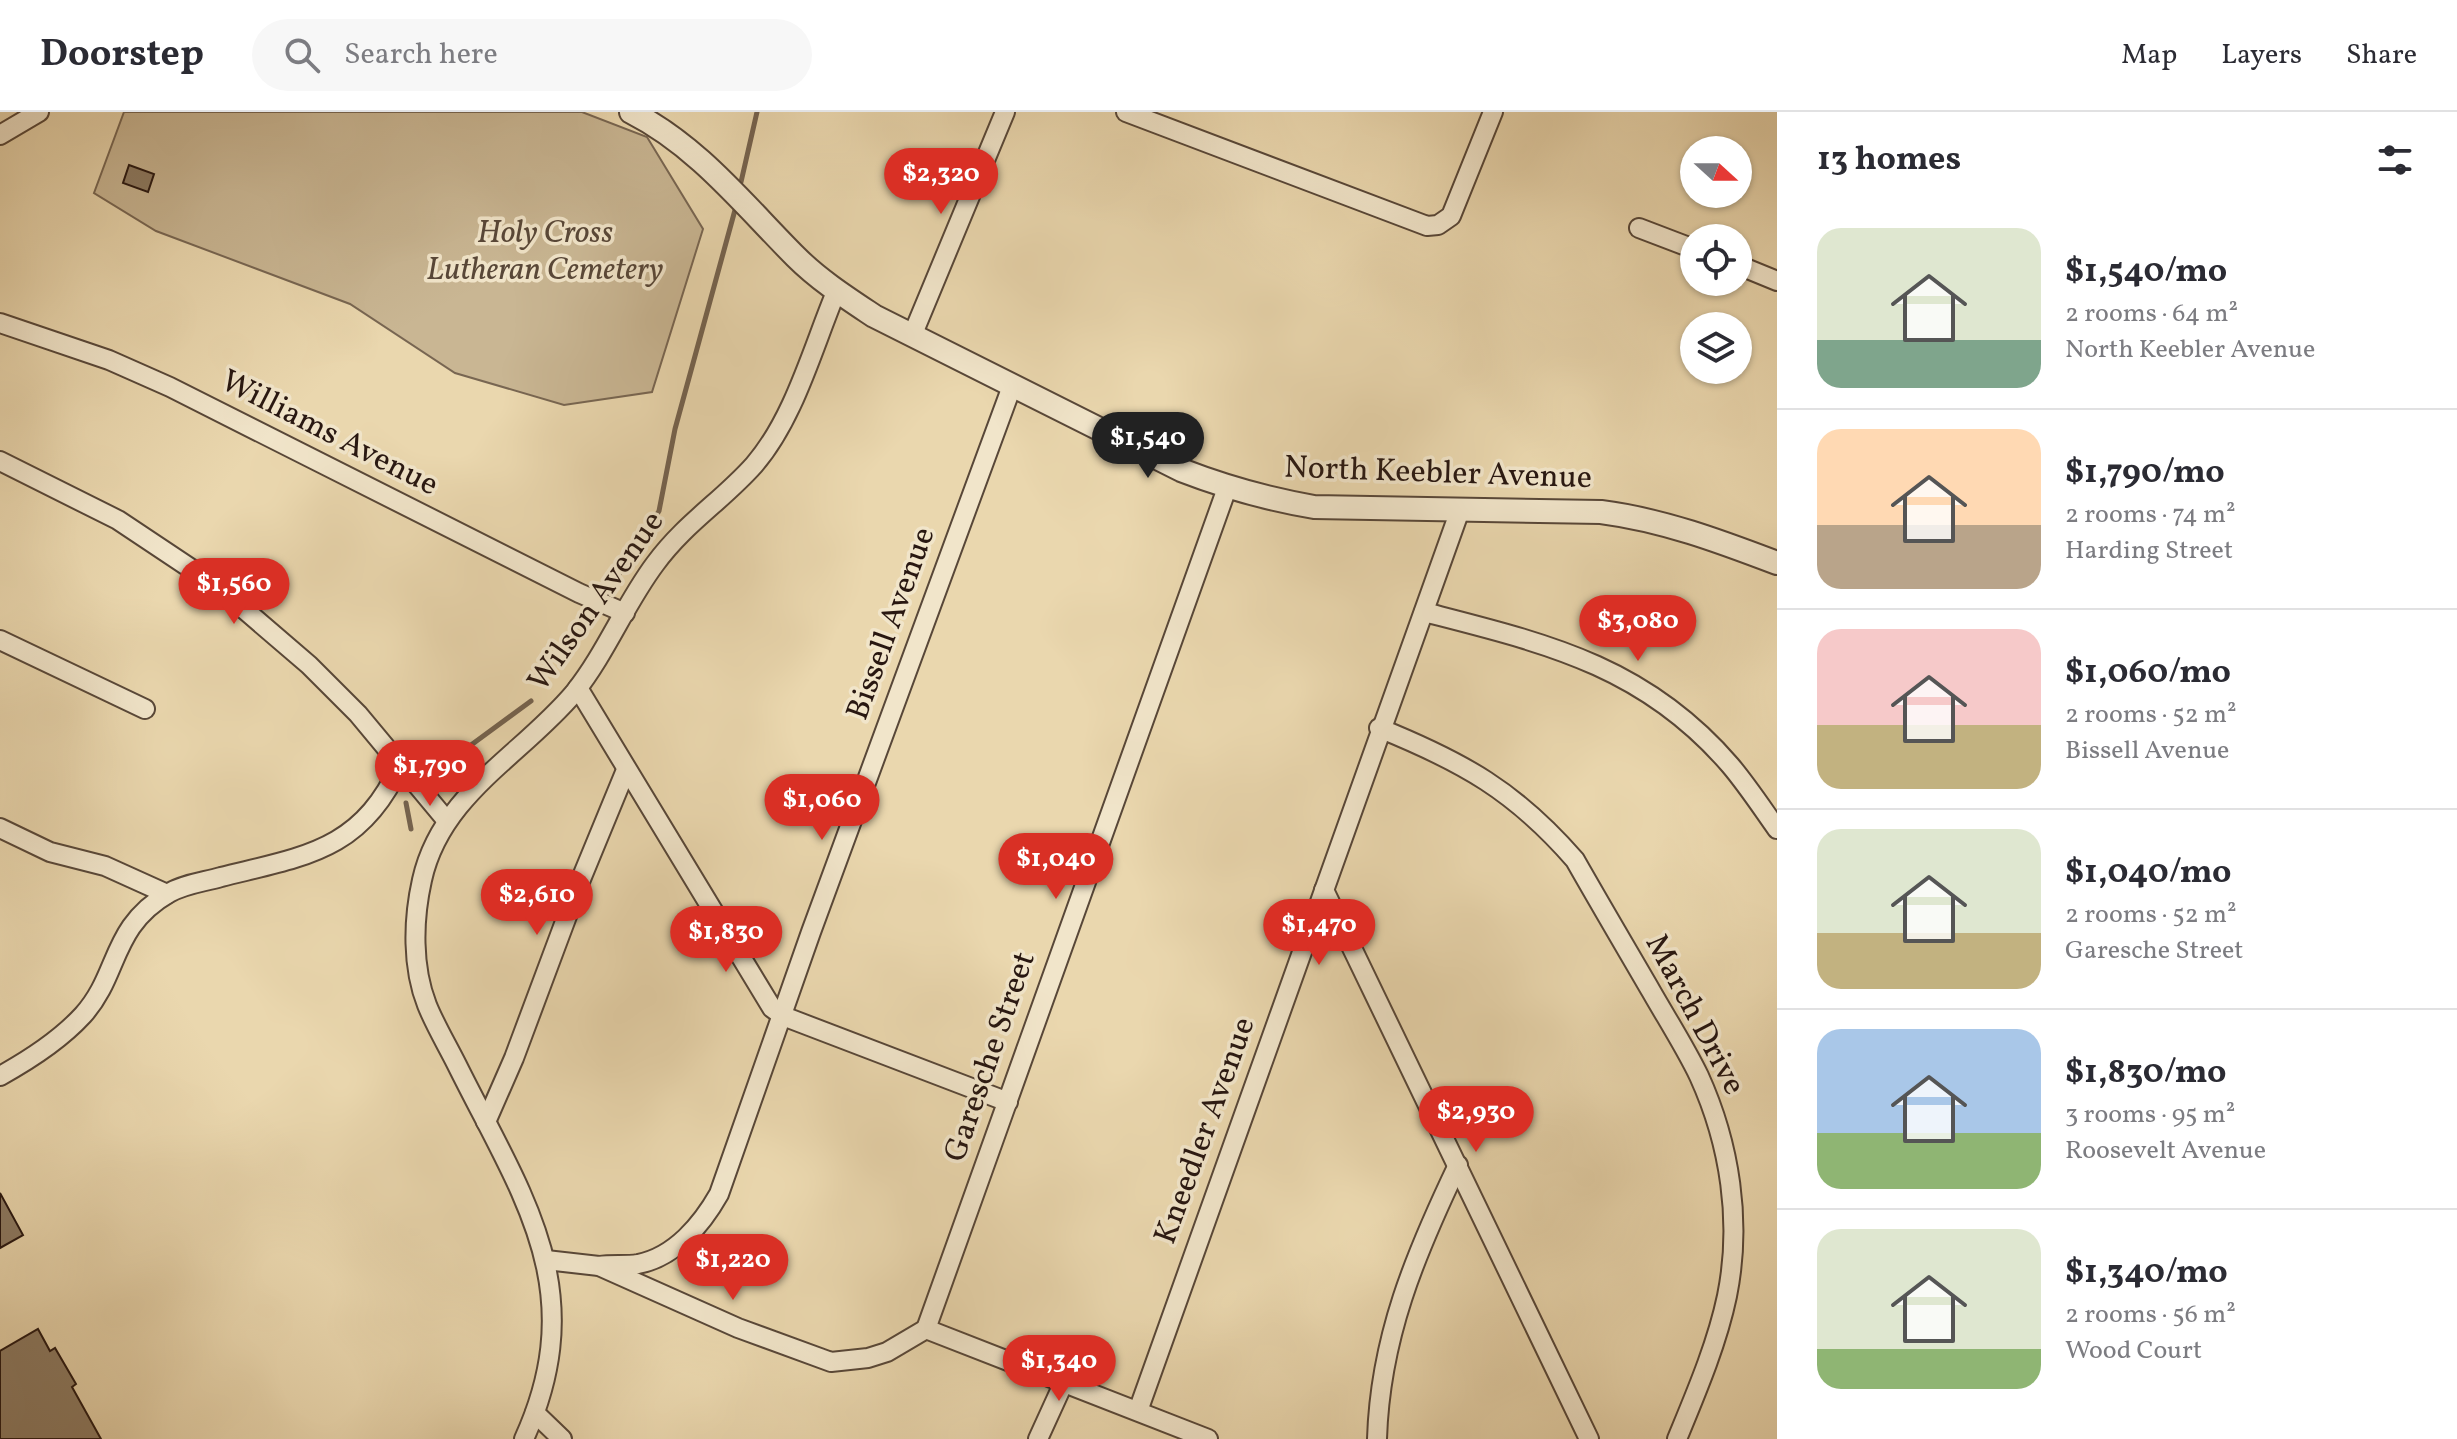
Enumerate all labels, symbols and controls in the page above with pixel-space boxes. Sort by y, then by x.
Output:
search box [252,19,812,91]
text: Doorstep [40,29,204,82]
icon: search [280,33,324,77]
text: Search here [344,34,498,76]
text: Map [2121,36,2177,75]
text: Layers [2221,36,2302,75]
text: Share [2346,36,2417,75]
north arrow [1680,136,1752,208]
map controls [1680,136,1752,384]
text: 13 homes [1817,137,1961,184]
icon: filters [2373,138,2417,182]
pin: $2,320 [876,148,1006,216]
text: $2,320 [902,156,980,192]
park label: Holy Cross Lutheran Cemetery [427,212,663,293]
button: locate [1680,224,1752,296]
text: $1,540/mo [2065,249,2227,296]
icon: home [1881,260,1977,356]
text: 2 rooms · 64 m² [2065,296,2238,332]
button: layers [1680,312,1752,384]
text: North Keebler Avenue [2065,332,2315,368]
street label: Williams Avenue [213,360,445,508]
pin: $1,540 [1083,412,1213,480]
text: $1,540 [1110,420,1186,456]
street label: North Keebler Avenue [1283,447,1593,501]
text: $1,790/mo [2065,450,2225,497]
icon: home [1881,461,1977,557]
text: 2 rooms · 74 m² [2065,497,2236,533]
street label: Wilson Avenue [518,503,676,701]
street label: Bissell Avenue [837,521,947,727]
text: Harding Street [2065,533,2233,569]
pin: $1,560 [169,558,299,626]
text: $1,560 [196,566,272,602]
pin: $3,080 [1573,595,1703,663]
text: $3,080 [1597,603,1679,639]
text: $1,060/mo [2065,650,2231,697]
icon: home [1881,661,1977,757]
text: 2 rooms · 52 m² [2065,697,2237,733]
text: Bissell Avenue [2065,733,2229,769]
pin: $1,790 [365,740,495,808]
text: $1,790 [393,748,467,784]
pin: $1,060 [757,774,887,842]
text: $1,060 [783,782,861,818]
pin: $1,040 [991,833,1121,901]
text: $1,040 [1016,841,1096,877]
text: $1,040/mo [2065,850,2232,897]
icon: home [1881,861,1977,957]
pin: $2,610 [472,869,602,937]
text: $2,610 [499,877,575,913]
text: 2 rooms · 52 m² [2065,897,2237,933]
pin: $1,470 [1254,899,1384,967]
pin: $1,830 [661,906,791,974]
text: $1,470 [1281,907,1357,943]
text: $1,830 [688,914,764,950]
street label: March Drive [1633,927,1755,1103]
text: Garesche Street [2065,933,2243,969]
street label: Garesche Street [934,946,1048,1168]
street label: Kneedler Avenue [1145,1011,1267,1251]
text: $1,830/mo [2065,1050,2227,1097]
icon: home [1881,1061,1977,1157]
pin: $2,930 [1411,1086,1541,1154]
text: $2,930 [1437,1094,1515,1130]
text: 3 rooms · 95 m² [2065,1097,2235,1133]
text: Roosevelt Avenue [2065,1133,2266,1169]
pin: $1,220 [668,1234,798,1302]
text: $1,220 [695,1242,771,1278]
text: $1,340/mo [2065,1250,2228,1297]
icon: home [1881,1261,1977,1357]
text: 2 rooms · 56 m² [2065,1297,2236,1333]
text: Wood Court [2065,1333,2202,1369]
pin: $1,340 [994,1335,1124,1403]
text: $1,340 [1021,1343,1097,1379]

